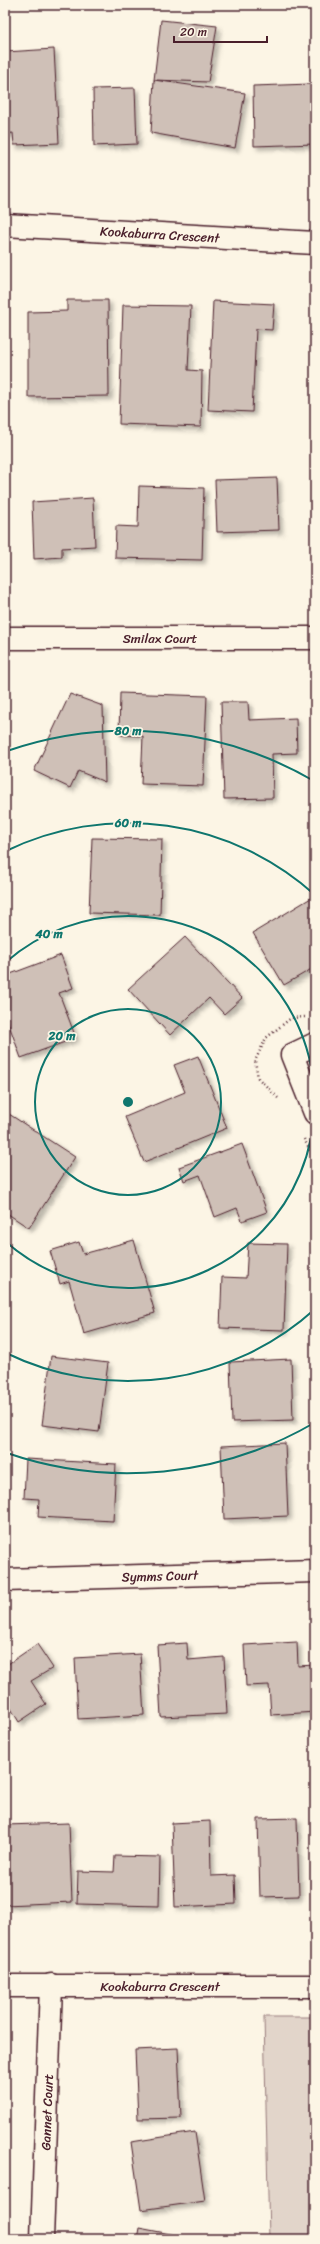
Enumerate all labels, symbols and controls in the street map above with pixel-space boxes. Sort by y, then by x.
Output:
scale bar [174,18,267,44]
text: 20 m [180,21,207,43]
street label: Kookaburra Crescent [99,220,221,249]
street label: Smilax Court [123,627,198,650]
text: 80 m [113,720,142,742]
text: 60 m [114,812,142,834]
text: 40 m [34,923,63,945]
text: 20 m [48,1025,76,1047]
centre of rings [121,1095,135,1109]
street label: Symms Court [121,1563,199,1589]
street label: Kookaburra Crescent [100,1975,221,1998]
street label: Gannet Court [34,2073,60,2151]

